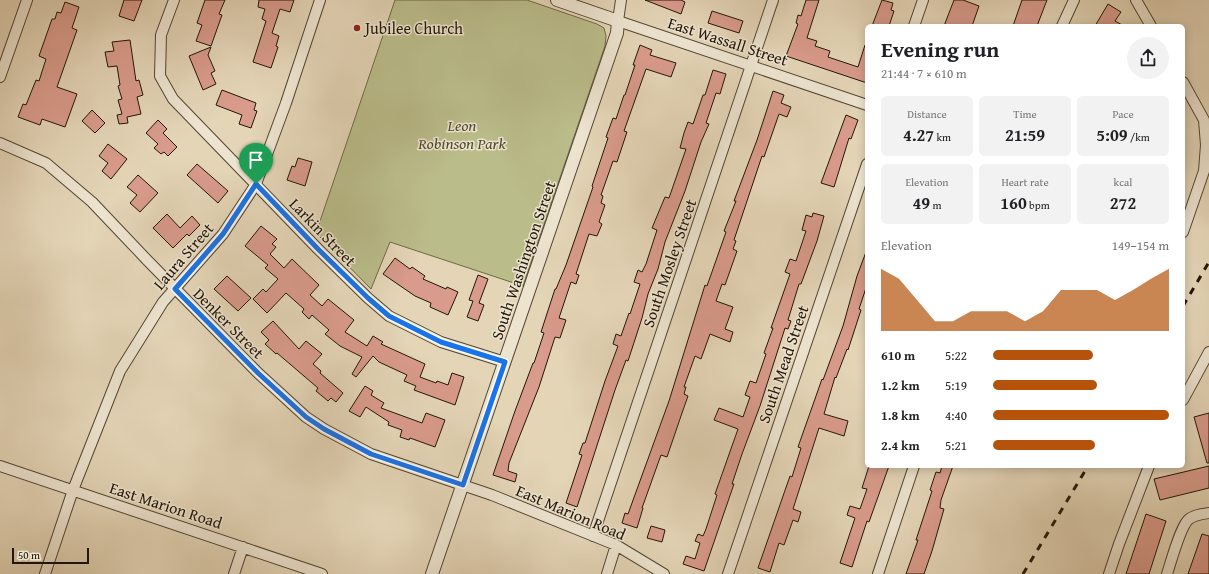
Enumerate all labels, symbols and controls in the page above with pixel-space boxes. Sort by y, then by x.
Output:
street label: East Wassall Street [665,10,791,72]
place label: Jubilee Church [363,16,463,40]
marker: Jubilee Church [352,23,362,33]
text: Evening run [881,33,999,65]
button: share [1127,37,1169,79]
text: 21:44 · 7 × 610 m [881,64,967,83]
text: Distance [907,106,947,122]
text: Time [1013,106,1037,122]
text: Pace [1112,106,1134,122]
park label: Leon Robinson Park [417,113,507,155]
text: 4.27 [903,122,934,147]
text: 21:59 [1005,122,1045,147]
text: 5:09 [1096,122,1128,147]
text: km [934,129,951,145]
text: /km [1128,129,1150,145]
pin [239,143,273,184]
icon: arrive [245,149,267,171]
text: Elevation [905,174,949,190]
text: Heart rate [1001,174,1049,190]
text: kcal [1114,174,1132,190]
street label: South Washington Street [484,177,562,343]
text: 49 [912,190,930,215]
text: 160 [1000,190,1027,215]
text: 272 [1110,190,1136,215]
street label: Larkin Street [284,192,362,272]
street label: South Mosley Street [636,195,702,330]
text: m [930,197,942,213]
text: bpm [1027,197,1050,213]
street label: Laura Street [147,217,219,295]
text: Elevation [881,236,932,255]
text: 149–154 m [1112,236,1169,255]
street label: Denker Street [188,282,270,364]
street label: South Mead Street [752,301,815,426]
text: 610 m [881,346,915,365]
text: 5:22 [945,346,967,365]
text: 1.2 km [881,376,920,395]
text: 5:19 [945,376,967,395]
text: 1.8 km [881,406,920,425]
text: 4:40 [945,406,967,425]
text: 2.4 km [881,436,920,455]
text: 5:21 [945,436,967,455]
street label: East Marion Road [107,475,226,535]
street label: East Marion Road [512,478,630,546]
scale bar [12,546,89,565]
text: 50 m [18,547,40,563]

